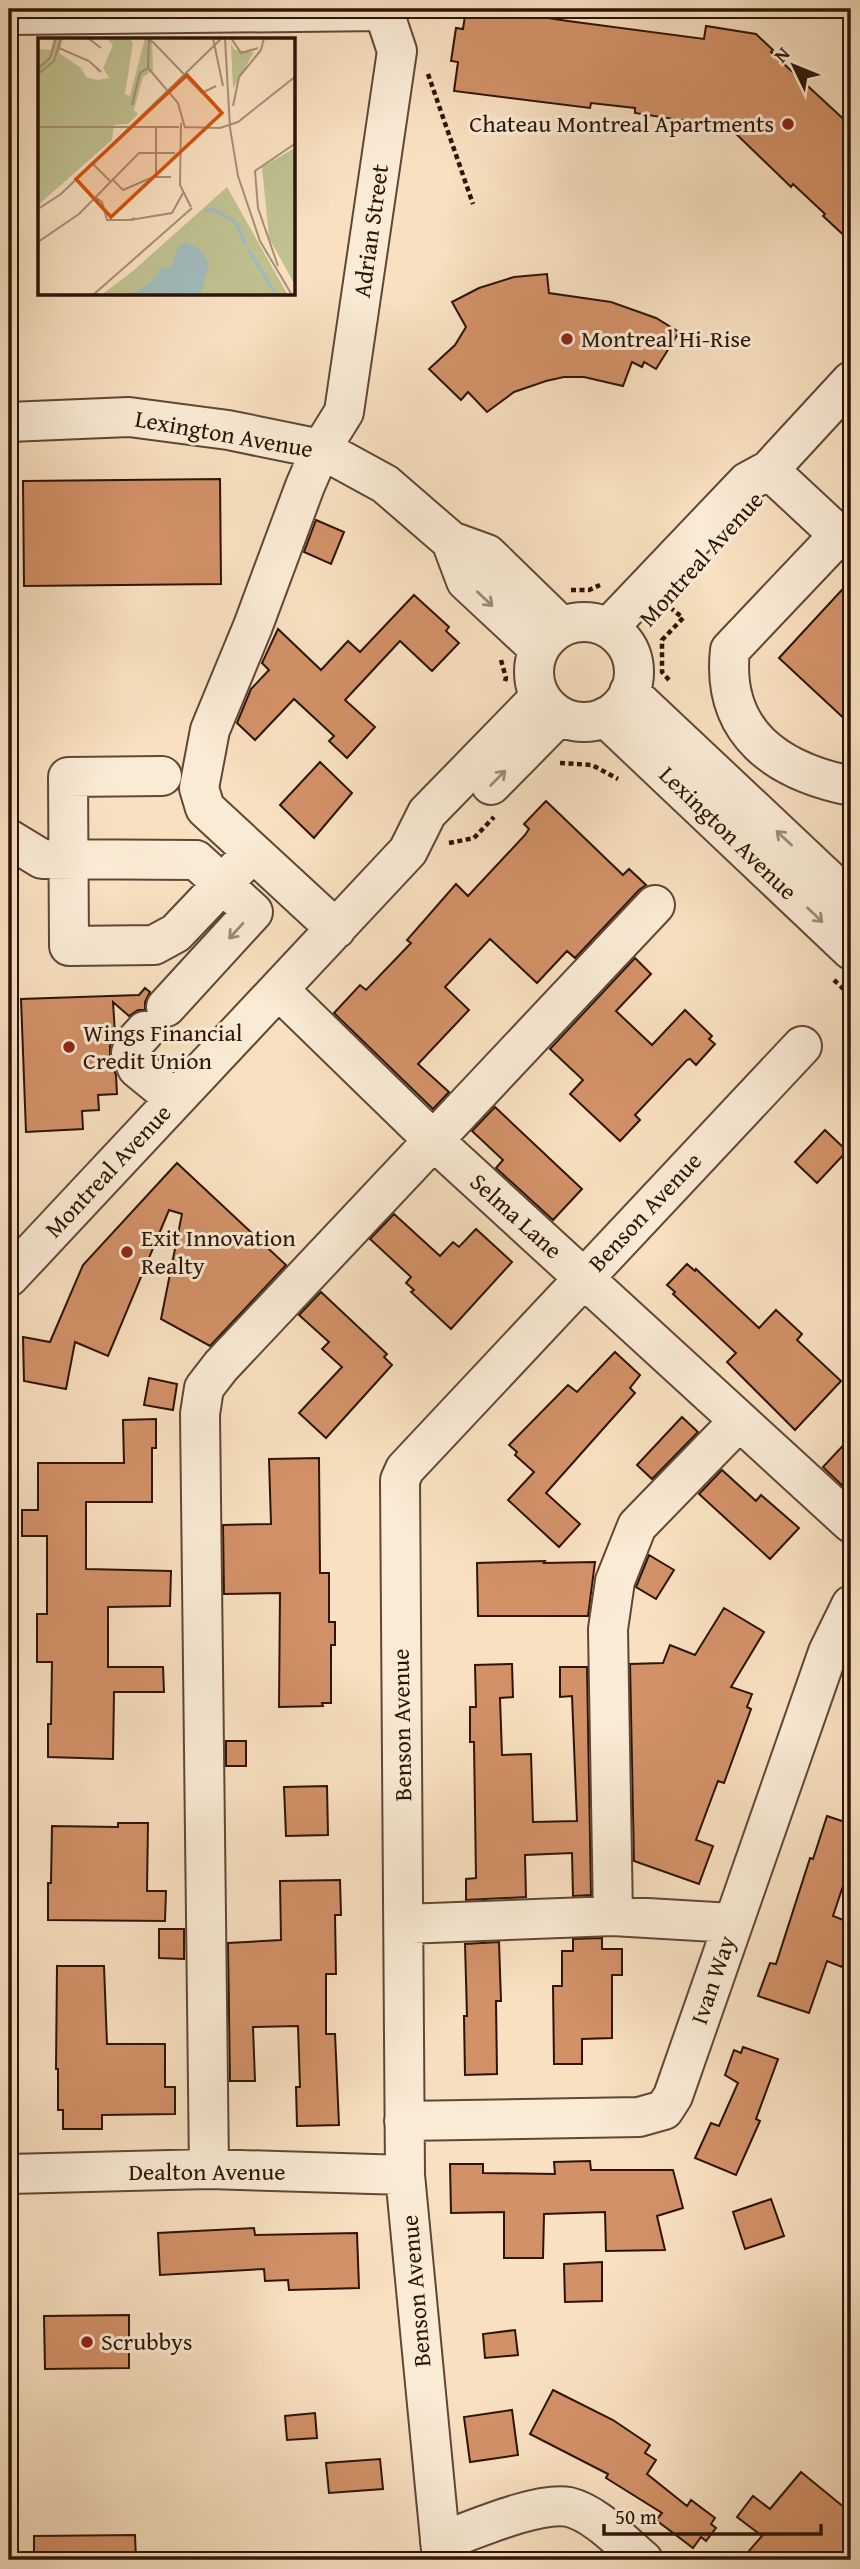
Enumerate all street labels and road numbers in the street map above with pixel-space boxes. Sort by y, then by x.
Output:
street label: Adrian Street [344,161,397,300]
street label: Lexington Avenue [132,401,316,466]
street label: Montreal Avenue [630,483,771,634]
street label: Lexington Avenue [651,757,805,908]
street label: Montreal Avenue [36,1096,179,1245]
street label: Benson Avenue [580,1144,709,1279]
street label: Selma Lane [462,1165,570,1267]
street label: Benson Avenue [383,1648,420,1802]
street label: Ivan Way [681,1931,744,2029]
street label: Dealton Avenue [128,2154,286,2189]
street label: Benson Avenue [391,2213,440,2369]

